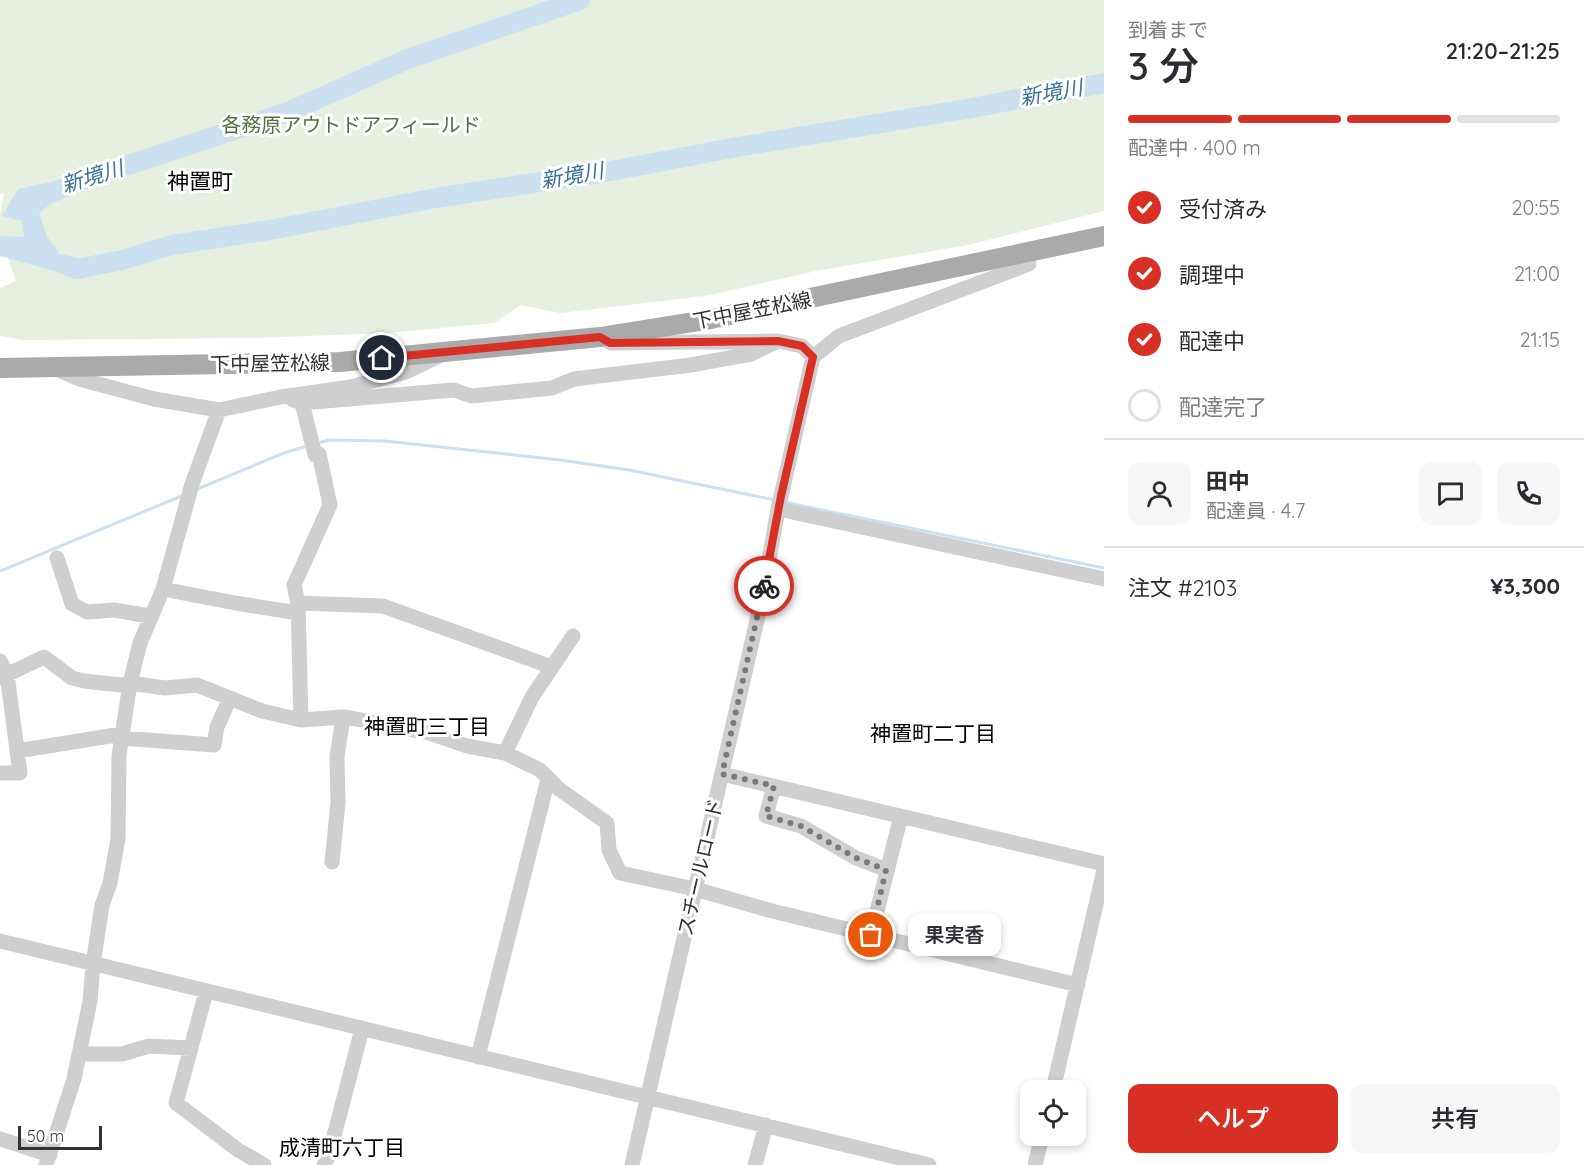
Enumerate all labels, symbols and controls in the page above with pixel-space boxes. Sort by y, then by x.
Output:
text: 到着まで [1128,17,1208,42]
text: 21:20–21:25 [1446,37,1560,65]
text: 3 分 [1128,41,1199,90]
water label: 新境川 [1018,73,1086,110]
park label: 各務原アウトドアフィールド [221,112,481,137]
text: 配達中 · 400 m [1128,135,1261,160]
water label: 新境川 [58,154,128,198]
water label: 新境川 [539,156,607,193]
district label: 神置町 [167,167,233,195]
icon: check [1128,191,1161,224]
text: 受付済み [1179,195,1267,223]
text: 20:55 [1511,195,1560,220]
icon: check [1128,257,1161,290]
text: 調理中 [1179,261,1245,289]
text: 21:00 [1514,261,1560,286]
street label: 下中屋笠松線 [691,286,813,334]
icon: check [1128,323,1161,356]
text: 配達中 [1179,327,1245,355]
text: 21:15 [1519,327,1560,352]
pin [356,332,407,383]
icon: home [365,341,398,374]
street label: 下中屋笠松線 [210,349,330,377]
text: 配達完了 [1179,393,1267,421]
button: person [1128,462,1191,525]
button: chat [1419,462,1482,525]
button: phone [1497,462,1560,525]
text: 田中 [1206,467,1250,495]
text: 配達員 · 4.7 [1206,498,1305,523]
courier [734,556,794,616]
icon: bike [748,570,781,603]
text: ¥3,300 [1490,572,1560,600]
text: 注文 #2103 [1128,574,1237,602]
district label: 神置町三丁目 [364,713,490,739]
district label: 神置町二丁目 [870,720,996,746]
street label: スチールロード [672,796,728,938]
pin [845,909,896,960]
callout: 果実香 [907,914,1000,956]
icon: bag [854,918,887,951]
text: 果実香 [925,922,985,947]
map controls [1020,1080,1086,1146]
button: locate [1020,1080,1086,1146]
button: ヘルプ [1128,1084,1338,1153]
button: 共有 [1350,1084,1560,1153]
scale bar [18,1123,102,1150]
text: 50 m [27,1126,64,1146]
district label: 成清町六丁目 [279,1134,405,1160]

